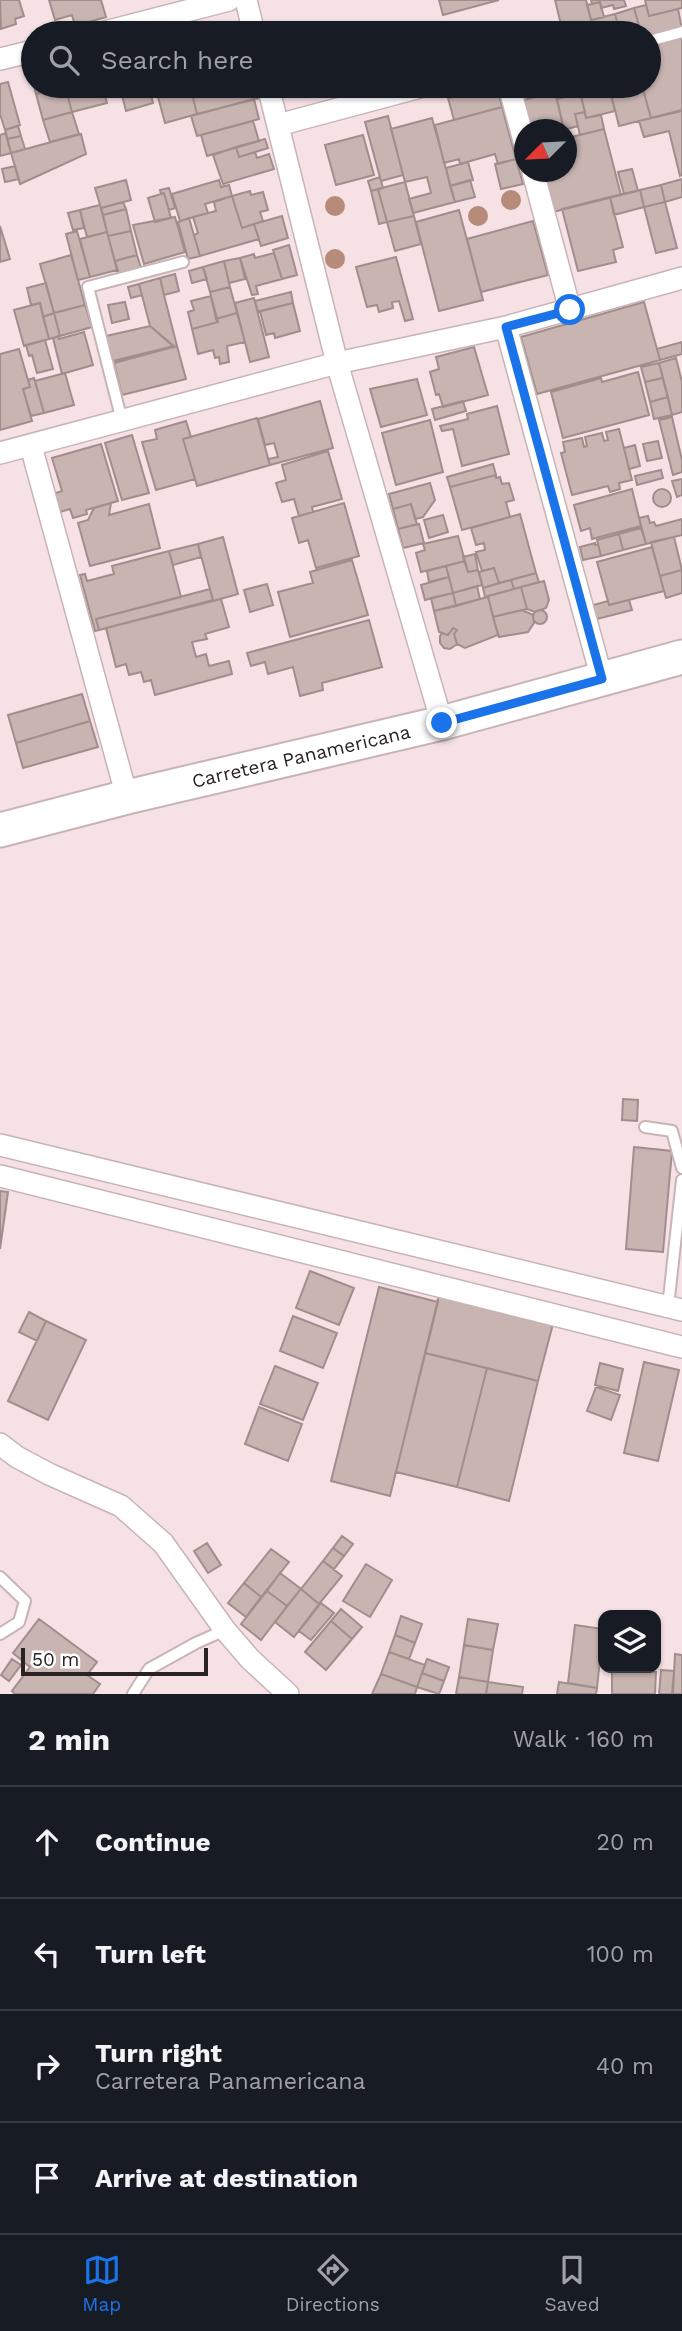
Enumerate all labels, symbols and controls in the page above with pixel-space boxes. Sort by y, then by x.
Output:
search box [21,21,661,98]
icon: search [45,41,83,79]
text: Search here [101,45,253,75]
north arrow [514,119,577,182]
route start [554,294,585,325]
route end [426,707,457,738]
street label: Carretera Panamericana [190,720,413,793]
map controls [598,1610,661,1673]
button: layers [598,1610,661,1673]
scale bar [21,1645,208,1677]
text: 50 m [32,1648,79,1671]
text: 2 min [28,1722,110,1757]
text: Walk · 160 m [513,1726,654,1753]
icon: ahead [28,1823,66,1861]
text: Continue [95,1827,211,1857]
text: 20 m [597,1829,654,1856]
icon: left [28,1935,66,1973]
text: Turn left [95,1939,206,1969]
text: 100 m [587,1941,654,1968]
text: Turn right [95,2038,222,2068]
icon: right [28,2047,66,2085]
text: 40 m [596,2053,654,2080]
text: Carretera Panamericana [95,2068,366,2095]
icon: arrive [28,2159,66,2197]
text: Arrive at destination [95,2163,358,2193]
tab: Map [82,2251,121,2316]
tab: Directions [286,2251,380,2316]
tab: Saved [544,2251,600,2316]

